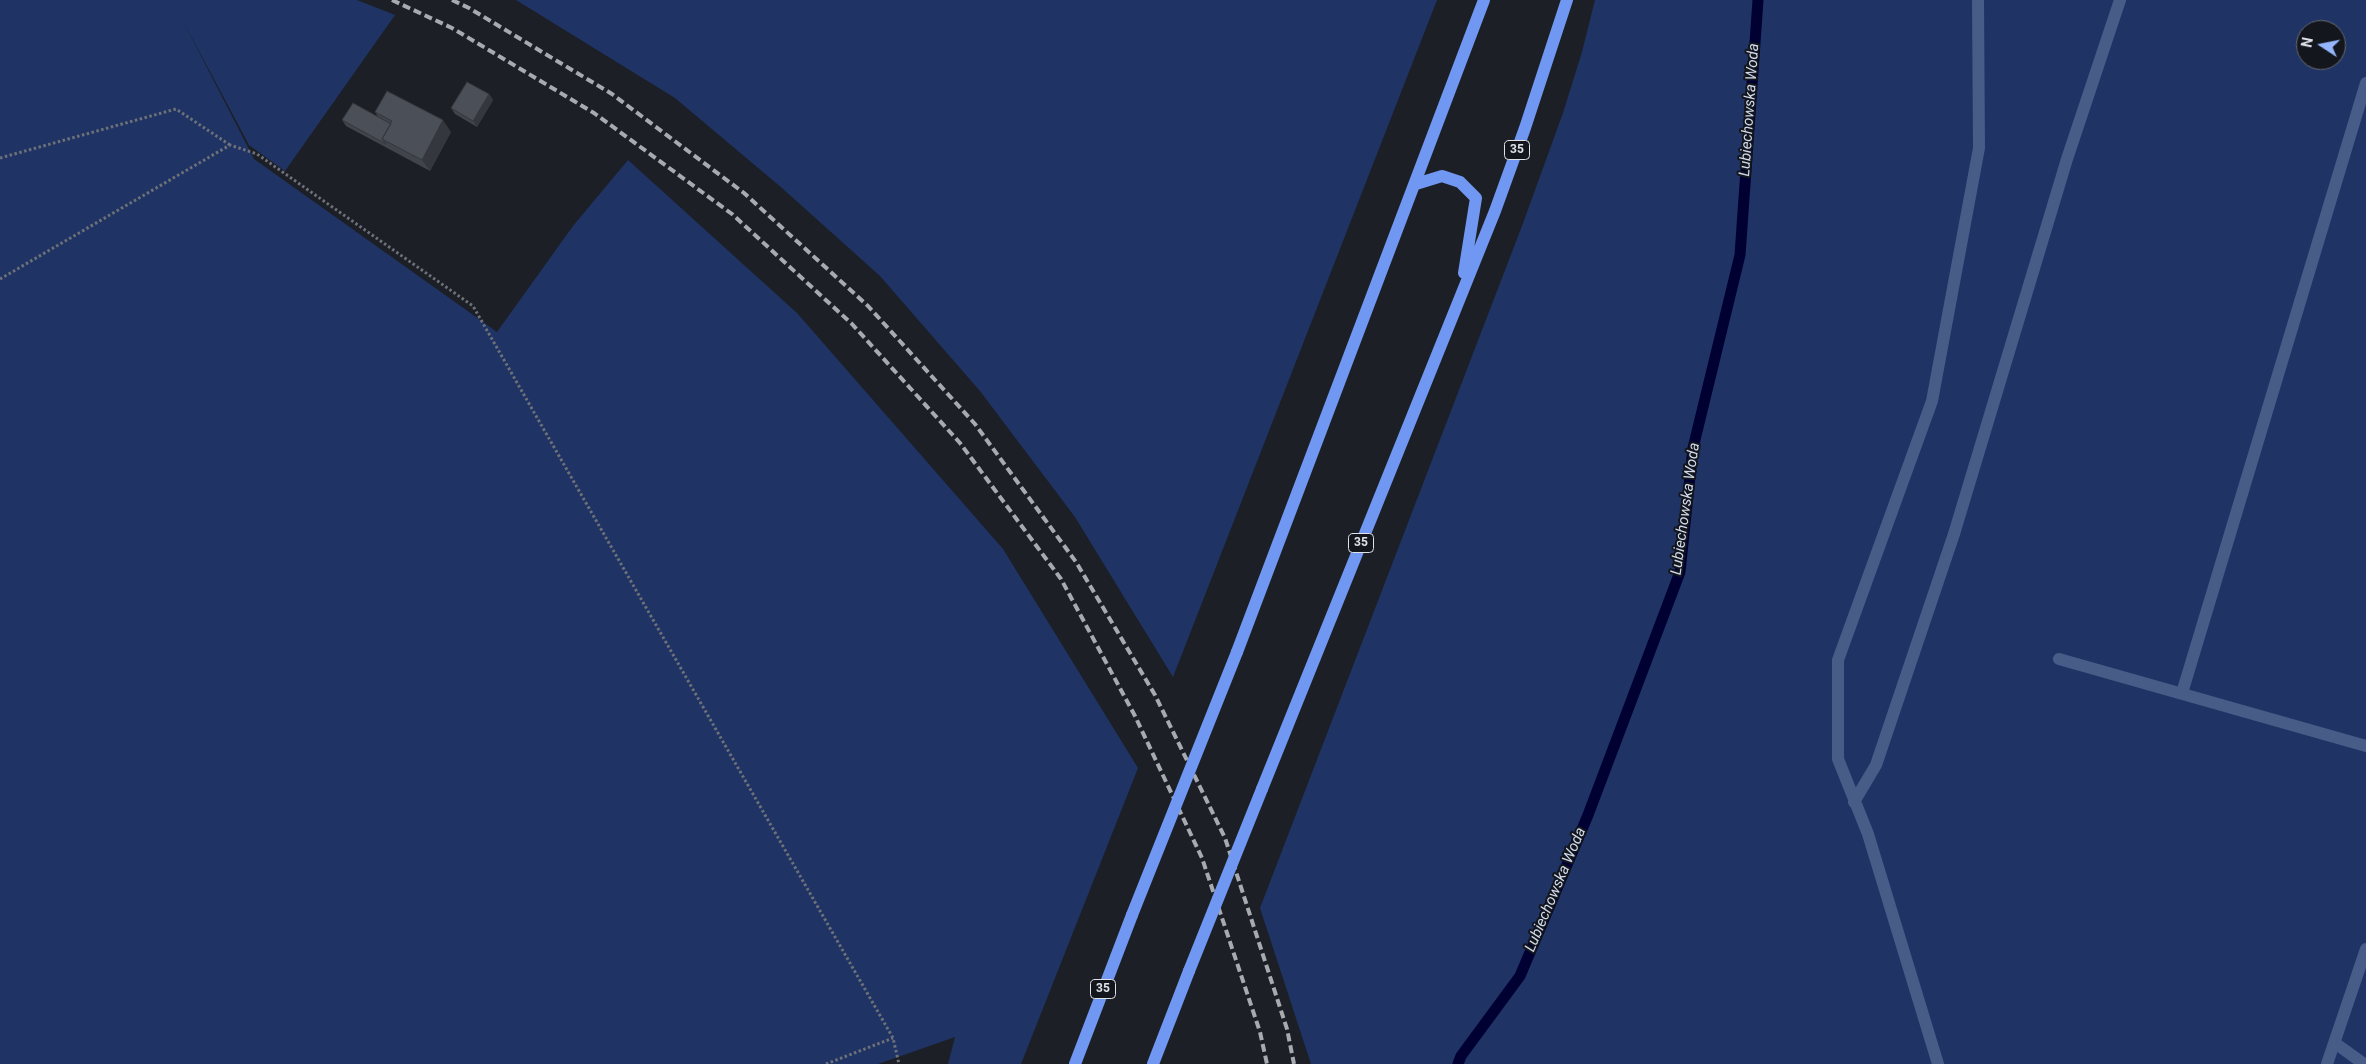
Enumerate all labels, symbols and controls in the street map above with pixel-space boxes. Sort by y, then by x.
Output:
north arrow [2296,20,2346,70]
text: N [2298,36,2316,49]
water label: Lubiechowska Woda [1736,43,1764,177]
road number: 35 [1504,140,1530,160]
water label: Lubiechowska Woda [1668,442,1704,576]
road number: 35 [1348,534,1374,552]
water label: Lubiechowska Woda [1522,825,1590,955]
road number: 35 [1090,980,1116,999]

